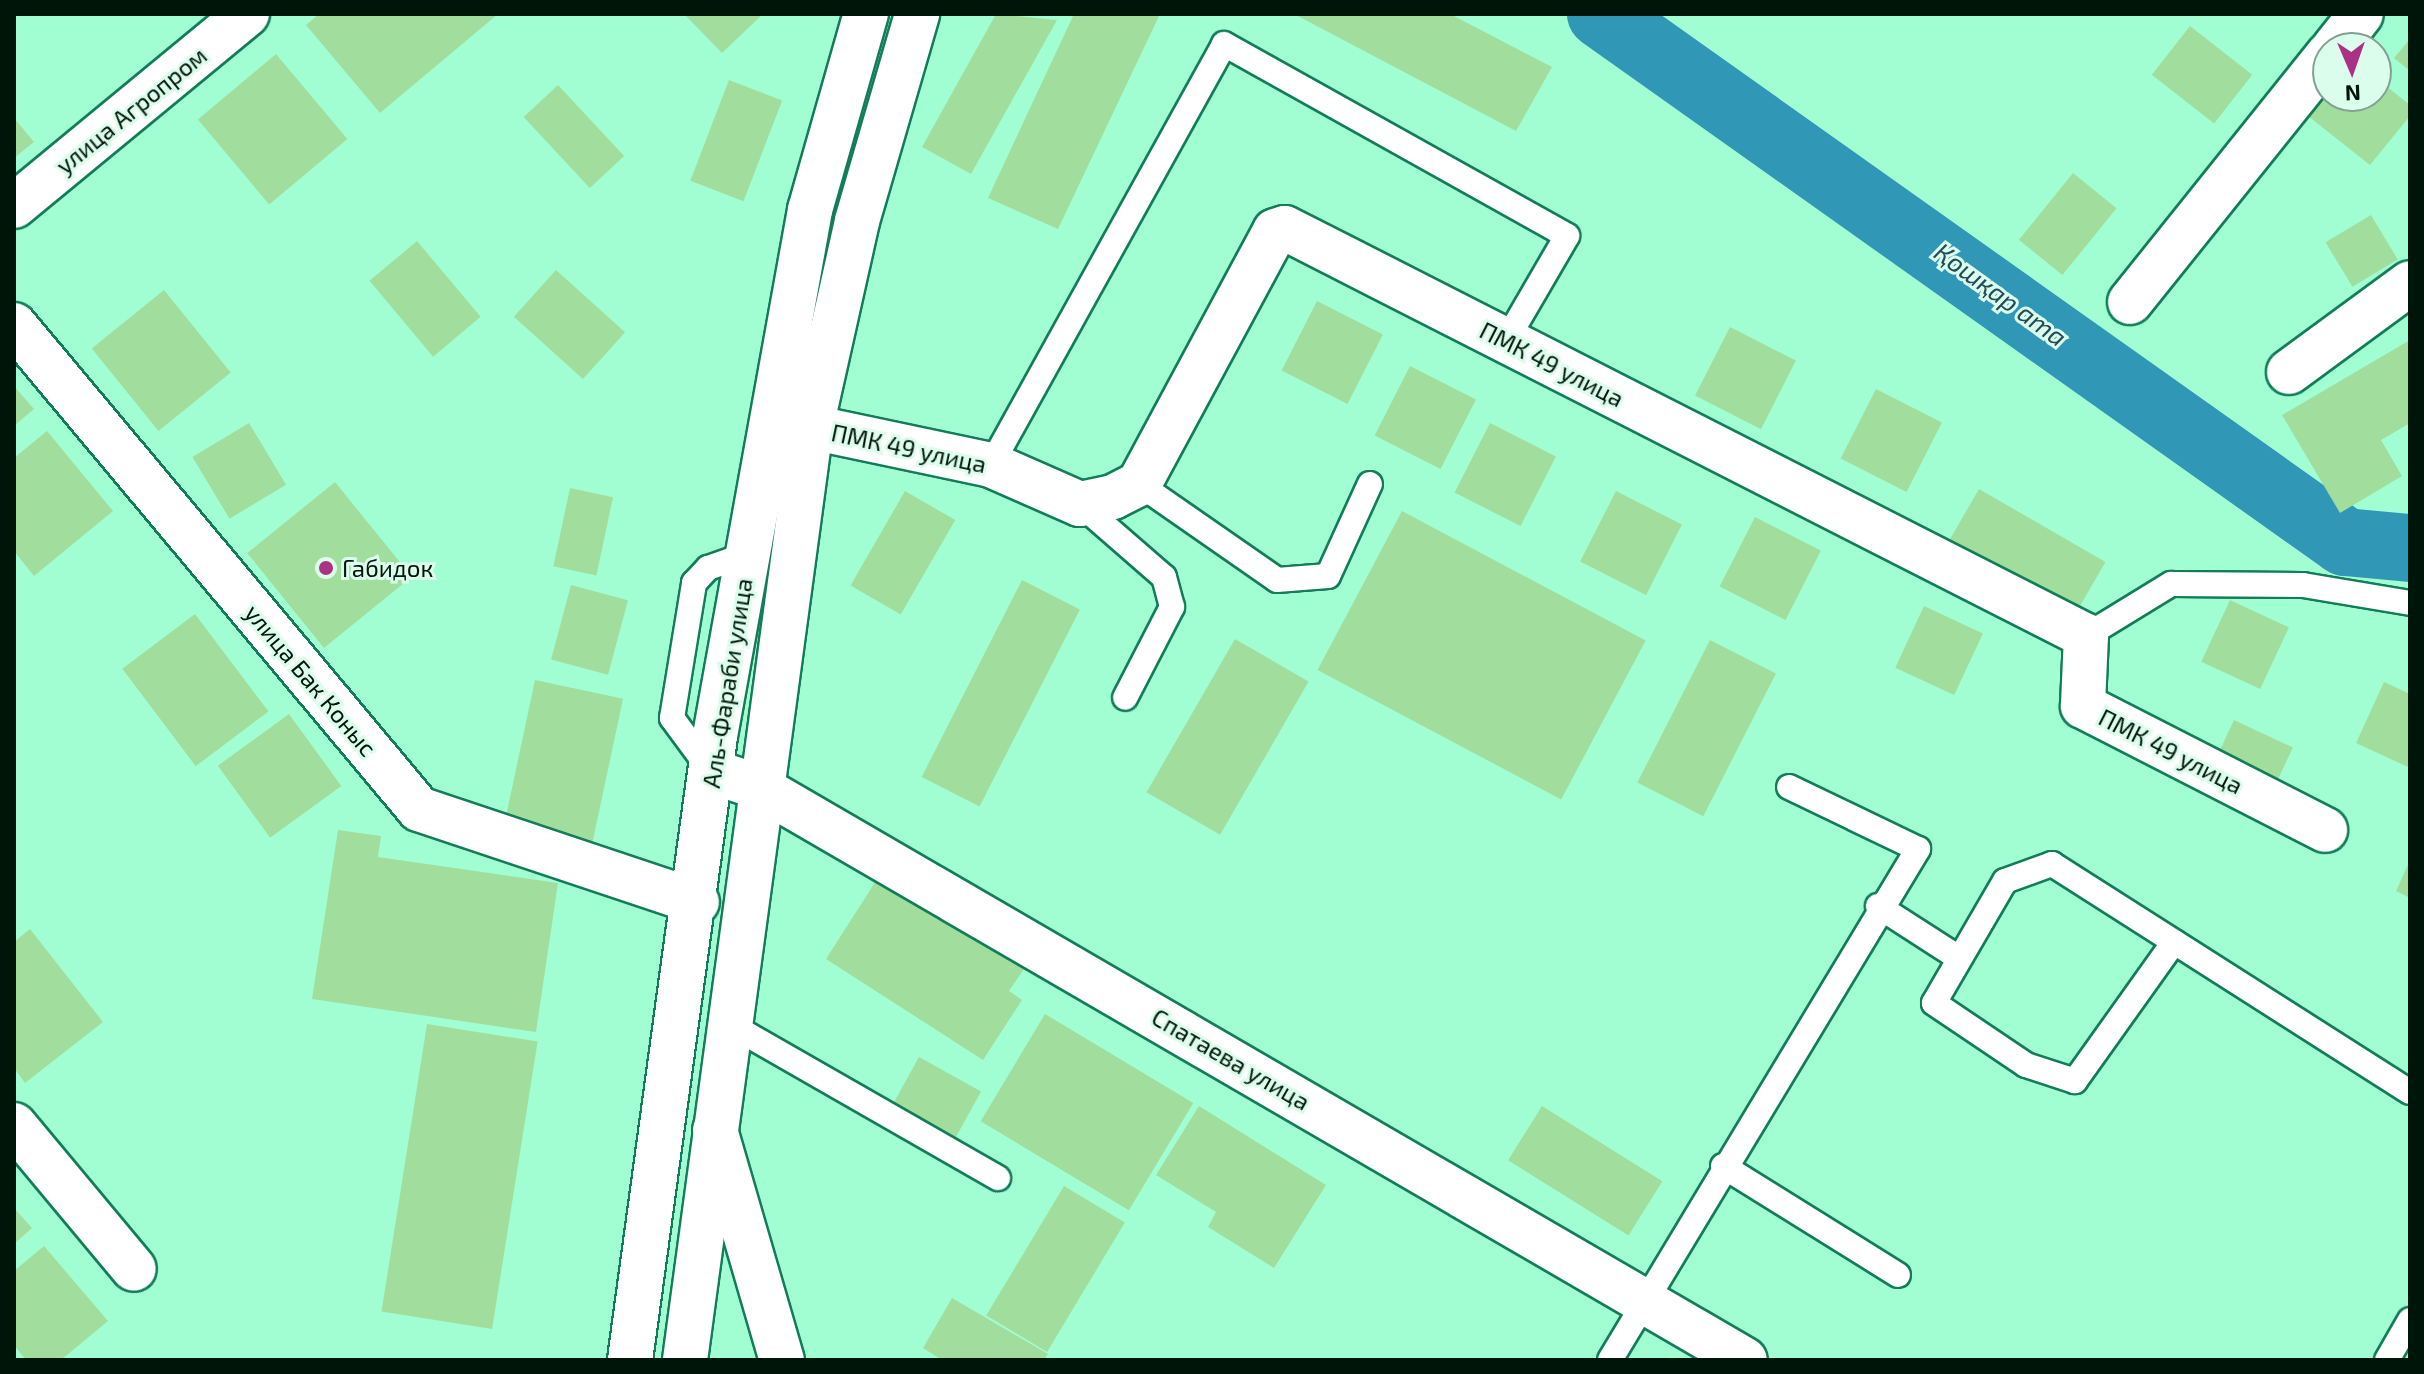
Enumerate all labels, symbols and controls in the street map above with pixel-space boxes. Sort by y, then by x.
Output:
north arrow [2312,32,2392,112]
street label: улица Агропром [50,40,212,180]
text: N [2344,81,2361,107]
water label: Қошқар ата [1929,236,2073,352]
street label: ПМК 49 улица [1475,315,1629,413]
street label: ПМК 49 улица [829,418,989,478]
place label: Габидок [342,554,433,582]
marker: Габидок [317,559,335,577]
street label: Аль-Фараби улица [696,576,758,790]
street label: улица Бак Коныс [239,598,383,762]
street label: ПМК 49 улица [2094,702,2248,800]
street label: Спатаева улица [1147,1002,1315,1116]

